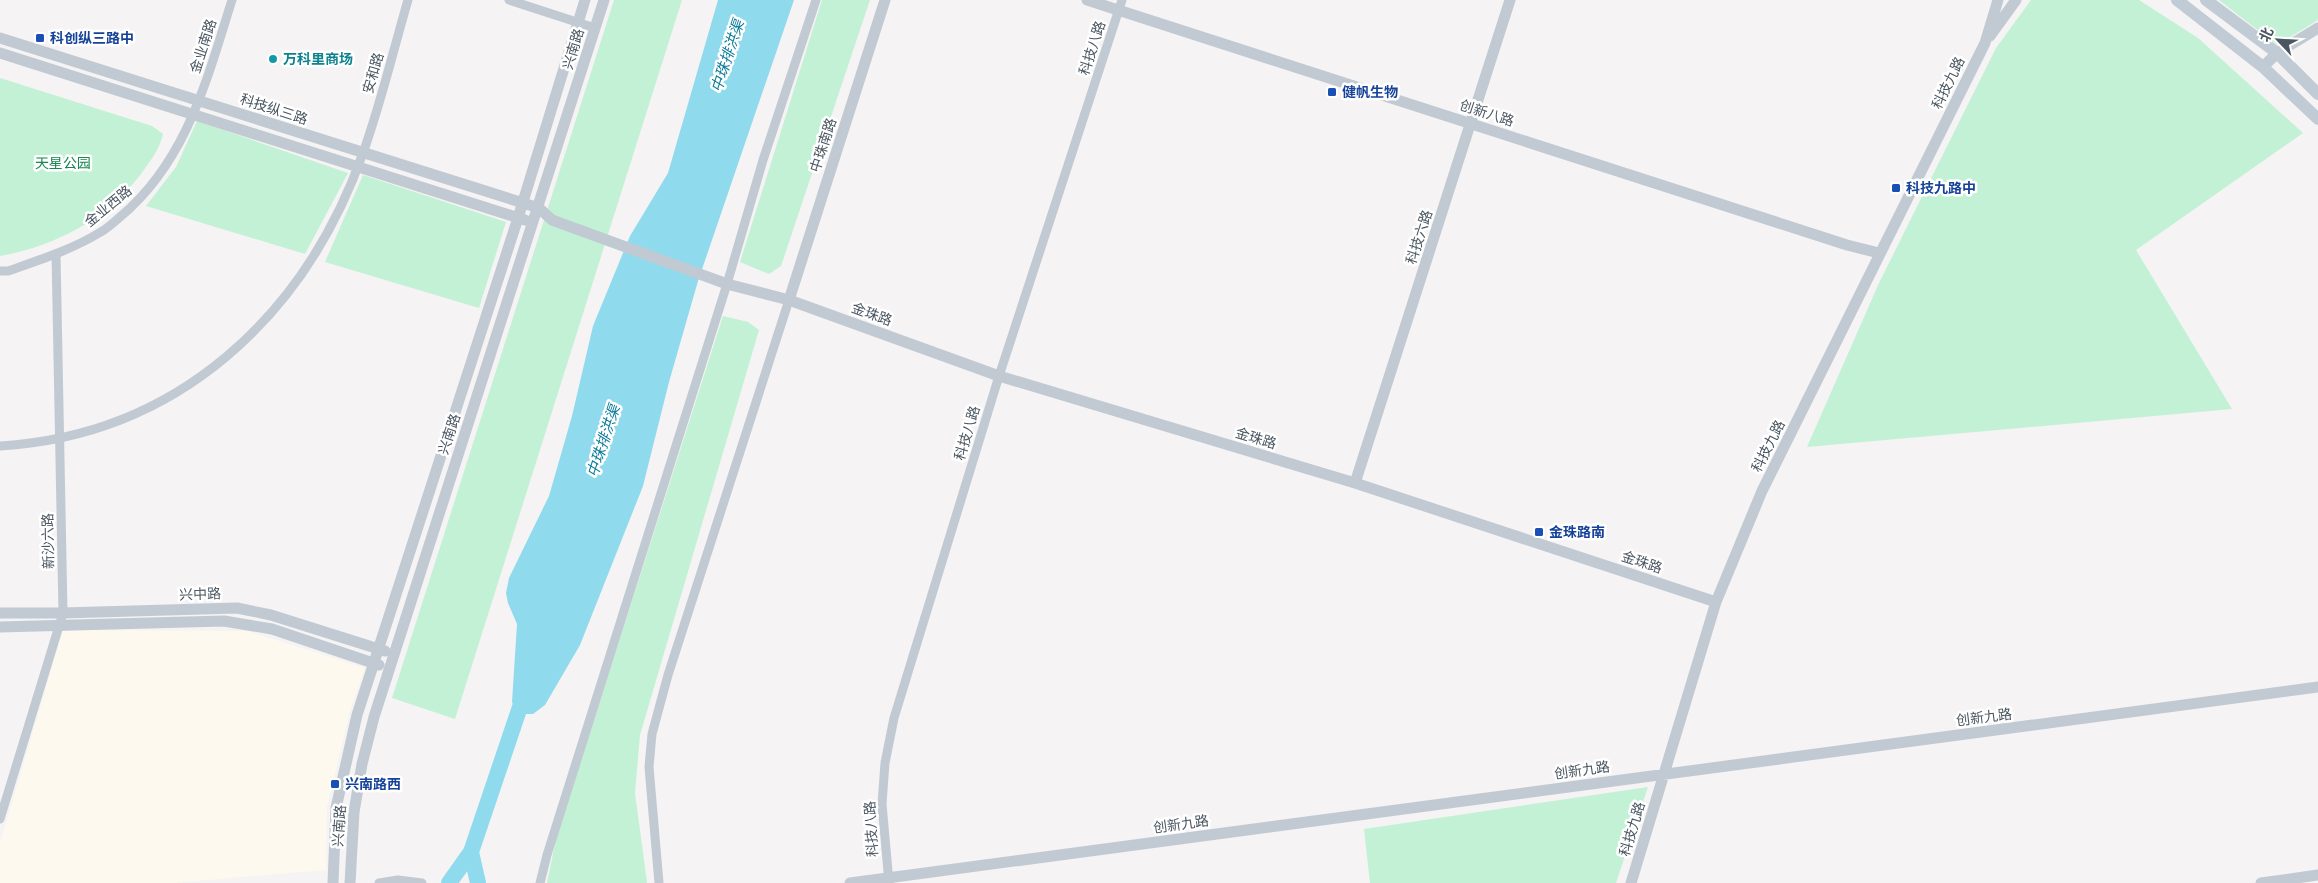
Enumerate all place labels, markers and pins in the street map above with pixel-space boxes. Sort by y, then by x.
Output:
place label: 科创纵三路中 [50,28,134,48]
marker: 科创纵三路中 [34,32,46,44]
place label: 万科里商场 [283,49,353,69]
marker: 万科里商场 [267,53,279,65]
place label: 健帆生物 [1342,82,1398,102]
marker: 健帆生物 [1326,86,1338,98]
place label: 科技九路中 [1906,178,1976,198]
marker: 科技九路中 [1890,182,1902,194]
place label: 金珠路南 [1549,522,1605,542]
marker: 金珠路南 [1533,526,1545,538]
place label: 兴南路西 [345,774,401,794]
marker: 兴南路西 [329,778,341,790]

